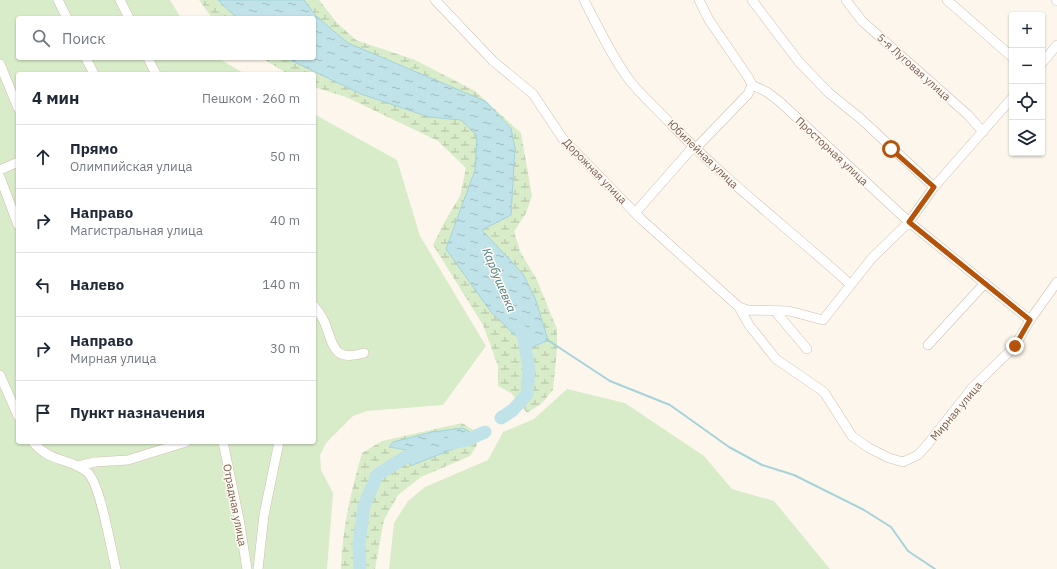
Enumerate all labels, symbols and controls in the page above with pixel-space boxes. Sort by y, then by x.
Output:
map controls [1009,12,1045,156]
button: + [1009,12,1045,48]
search box [16,16,316,60]
icon: search [30,27,52,49]
text: Поиск [62,29,105,48]
street label: 5-я Луговая улица [874,30,954,104]
button: − [1009,48,1045,84]
button: locate [1009,84,1045,120]
text: 4 мин [32,87,79,109]
text: Пешком · 260 m [202,90,300,107]
street label: Просторная улица [793,114,871,188]
street label: Юбилейная улица [665,117,741,192]
button: layers [1009,120,1045,156]
street label: Дорожная улица [560,135,630,207]
text: Прямо [70,139,118,158]
route start [882,140,900,158]
icon: ahead [32,146,54,168]
text: 50 m [270,148,300,165]
text: Олимпийская улица [70,158,192,175]
text: Направо [70,203,133,222]
icon: right [32,210,54,232]
text: 40 m [270,212,300,229]
text: Магистральная улица [70,222,203,239]
water label: Карбушевка [479,245,520,314]
icon: left [32,274,54,296]
text: Налево [70,275,124,294]
text: 140 m [262,276,300,293]
text: Направо [70,331,133,350]
route end [1006,337,1024,355]
icon: right [32,338,54,360]
text: 30 m [270,340,300,357]
text: Мирная улица [70,350,156,367]
street label: Мирная улица [927,378,985,443]
icon: arrive [32,402,54,424]
text: Пункт назначения [70,403,205,422]
street label: Отрадная улица [220,463,250,547]

